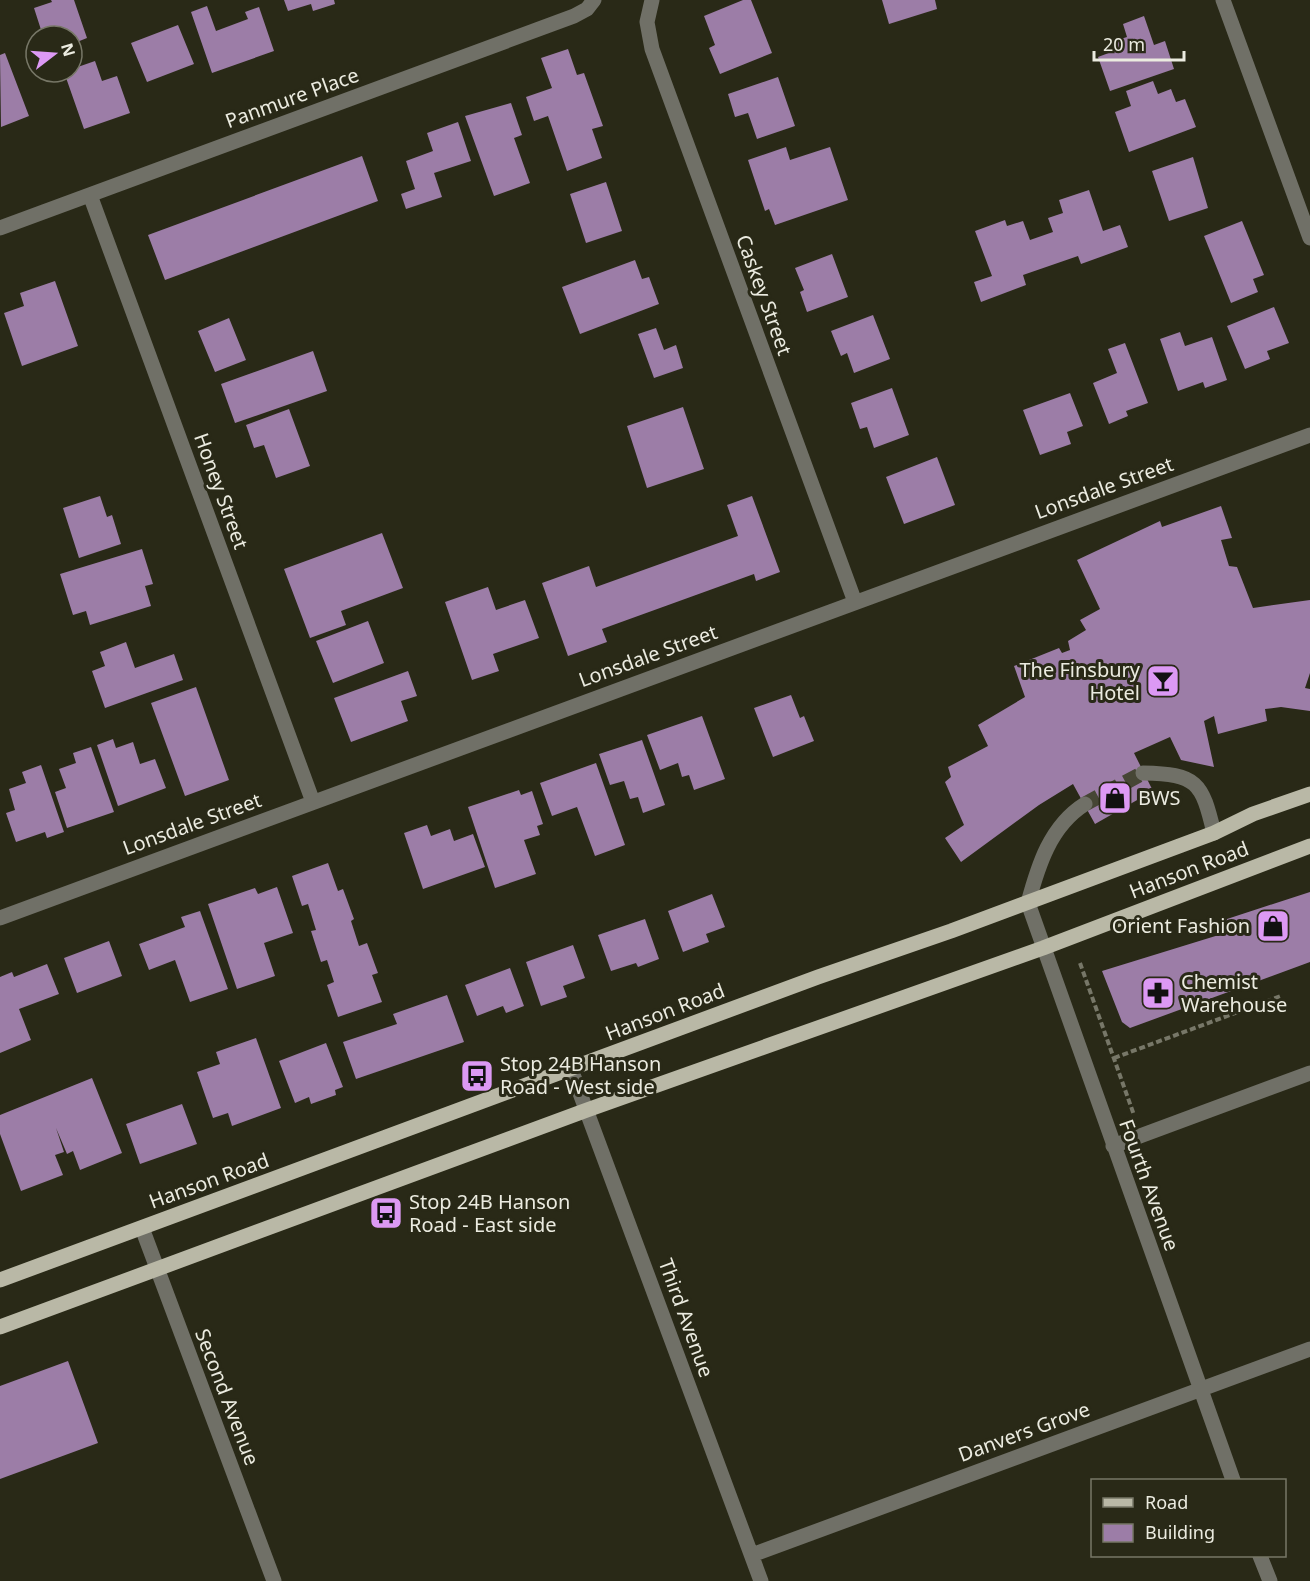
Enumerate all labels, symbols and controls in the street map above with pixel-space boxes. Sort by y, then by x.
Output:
north arrow [24,24,84,84]
scale bar [1094,24,1184,62]
text: 20 m [1103,32,1145,56]
text: N [56,40,81,59]
street label: Panmure Place [221,61,362,134]
street label: Caskey Street [730,231,799,359]
street label: Honey Street [188,429,255,552]
street label: Lonsdale Street [1031,450,1177,525]
street label: Lonsdale Street [575,618,721,693]
place label: The Finsbury Hotel [1019,656,1141,706]
bar icon: The Finsbury Hotel [1145,663,1181,699]
shop icon: BWS [1097,780,1133,816]
place label: BWS [1138,784,1181,811]
street label: Lonsdale Street [119,786,265,861]
street label: Hanson Road [1125,834,1252,905]
shop icon: Orient Fashion [1255,908,1291,944]
place label: Orient Fashion [1112,912,1250,939]
place label: Chemist Warehouse [1181,968,1287,1018]
pharmacy icon: Chemist Warehouse [1140,975,1176,1011]
street label: Hanson Road [601,976,728,1047]
place label: Stop 24B Hanson Road - West side [500,1050,661,1100]
bus stop icon: Stop 24B Hanson Road - West side [459,1058,495,1094]
street label: Fourth Avenue [1113,1115,1186,1254]
street label: Hanson Road [145,1146,273,1215]
place label: Stop 24B Hanson Road - East side [409,1188,570,1238]
bus stop icon: Stop 24B Hanson Road - East side [368,1195,404,1231]
street label: Third Avenue [653,1255,720,1381]
street label: Second Avenue [189,1325,266,1469]
street label: Danvers Grove [954,1395,1093,1468]
legend [1091,1479,1286,1557]
text: Road [1145,1490,1188,1514]
text: Building [1145,1520,1215,1544]

